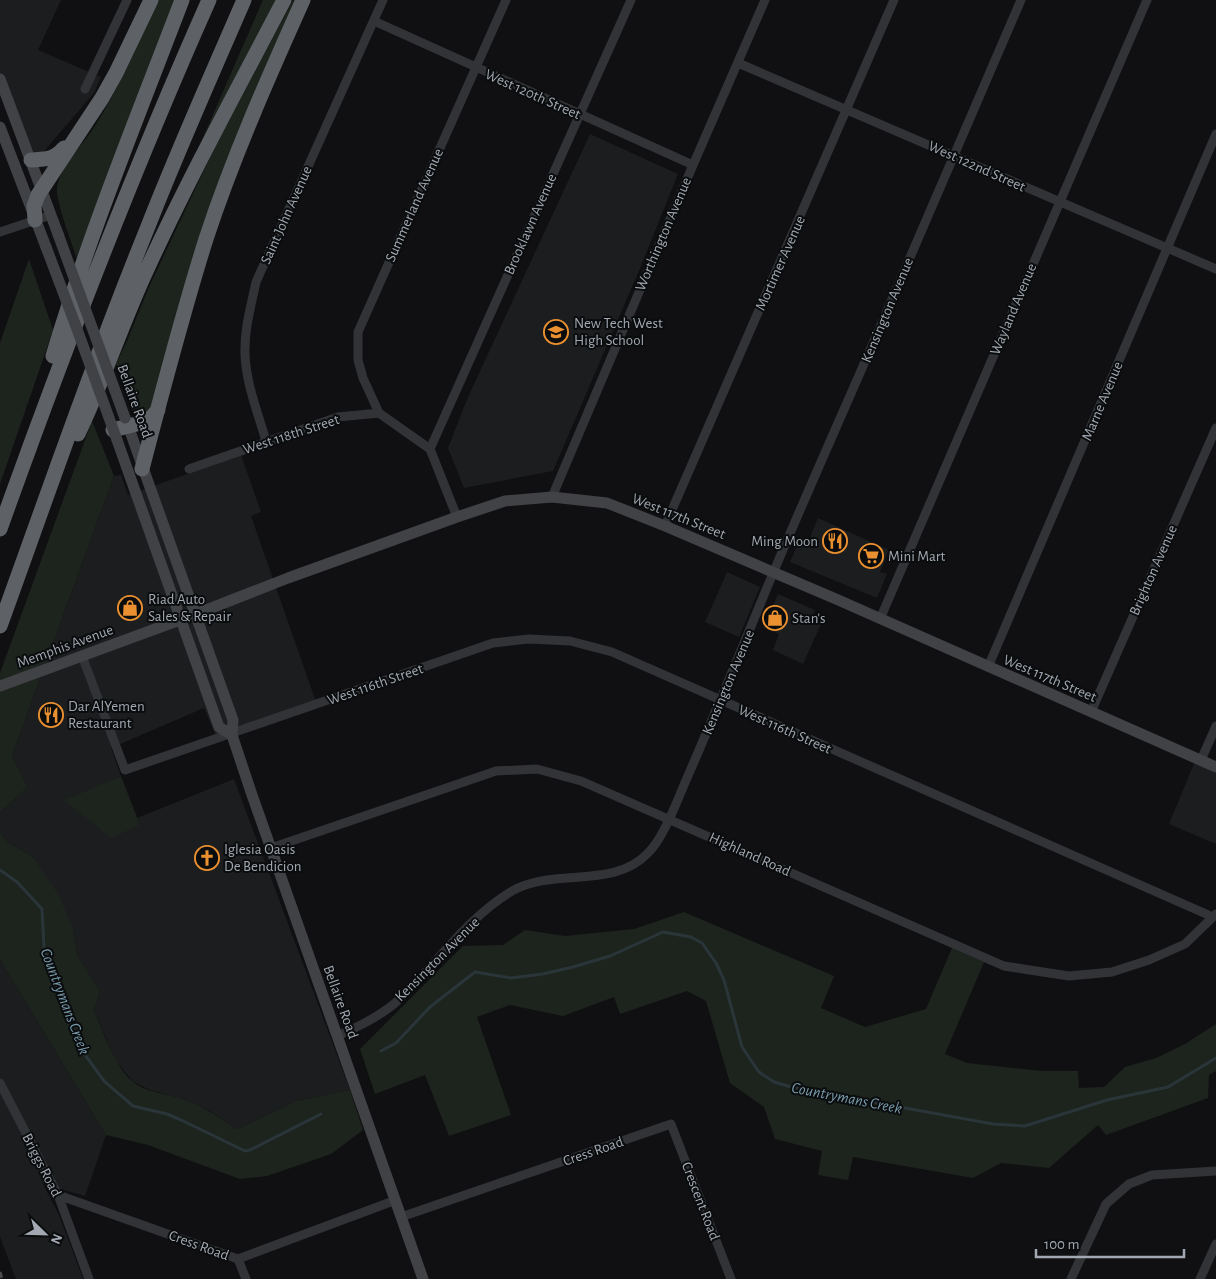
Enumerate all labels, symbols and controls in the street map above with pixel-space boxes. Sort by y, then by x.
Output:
street label: West 120th Street [483,67,583,122]
street label: West 122nd Street [926,138,1028,195]
street label: Summerland Avenue [383,146,446,264]
street label: Saint John Avenue [258,164,315,267]
street label: Brooklawn Avenue [501,171,559,277]
street label: Worthington Avenue [633,175,694,293]
street label: Mortimer Avenue [753,214,808,313]
street label: Kensington Avenue [859,255,916,365]
street label: Wayland Avenue [987,261,1040,357]
place label: New Tech West High School [574,316,663,348]
school or university icon: New Tech West High School [543,319,569,345]
street label: Marne Avenue [1079,359,1126,443]
street label: Bellaire Road [114,362,155,440]
street label: West 118th Street [241,412,341,457]
street label: West 117th Street [630,491,728,542]
street label: Brighton Avenue [1127,523,1180,618]
restaurant icon: Ming Moon [822,528,848,554]
place label: Ming Moon [751,534,818,549]
supermarket icon: Mini Mart [858,543,884,569]
place label: Mini Mart [888,549,946,564]
place label: Riad Auto Sales & Repair [148,592,231,624]
shop icon: Riad Auto Sales & Repair [117,595,143,621]
shop icon: Stan's [762,605,788,631]
place label: Stan's [792,611,825,626]
street label: Memphis Avenue [15,622,115,671]
street label: Kensington Avenue [700,627,757,737]
street label: West 117th Street [1001,652,1099,705]
street label: West 116th Street [325,661,425,708]
place label: Dar AlYemen Restaurant [68,699,145,731]
restaurant icon: Dar AlYemen Restaurant [38,702,64,728]
street label: West 116th Street [736,702,834,757]
street label: Highland Road [707,830,793,879]
place label: Iglesia Oasis De Bendicion [224,842,301,874]
church icon: Iglesia Oasis De Bendicion [194,845,220,871]
street label: Kensington Avenue [392,914,482,1004]
water label: Countrymans Creek [37,946,93,1057]
street label: Bellaire Road [320,963,361,1041]
water label: Countrymans Creek [790,1079,903,1117]
street label: Briggs Road [19,1131,64,1200]
street label: Cress Road [561,1134,625,1169]
street label: Crescent Road [679,1160,722,1243]
north arrow [20,1209,70,1259]
scale bar [1036,1226,1184,1258]
street label: Cress Road [167,1228,231,1263]
text: N [48,1231,64,1246]
text: 100 m [1044,1237,1079,1252]

